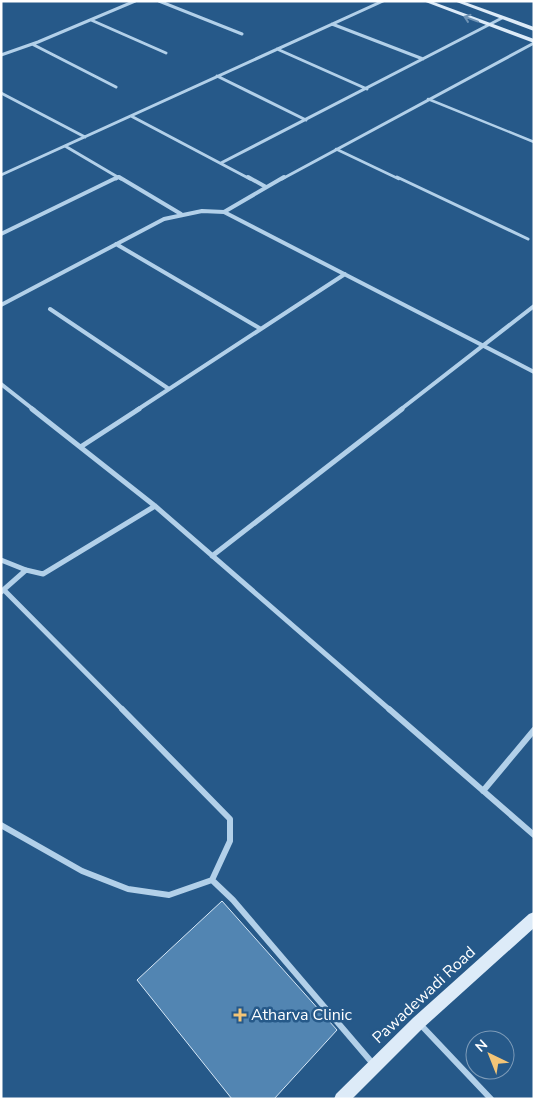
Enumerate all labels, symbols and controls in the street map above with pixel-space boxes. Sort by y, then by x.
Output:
one-way arrow [464,13,479,22]
street label: Pawadewadi Road [368,941,480,1049]
place label: Atharva Clinic [251,1004,353,1026]
marker: Atharva Clinic [233,1008,247,1022]
north arrow [465,1030,515,1080]
text: N [471,1035,492,1056]

